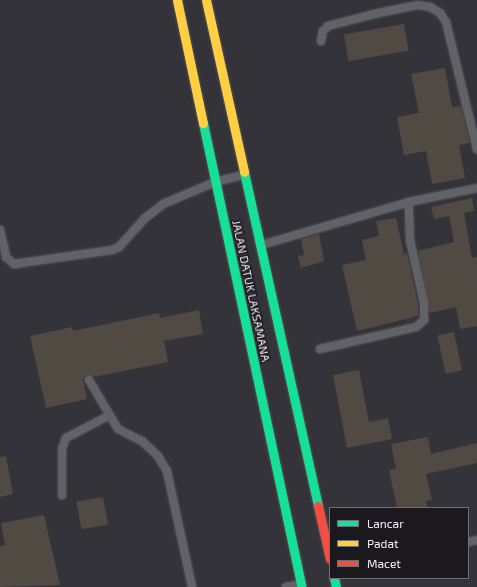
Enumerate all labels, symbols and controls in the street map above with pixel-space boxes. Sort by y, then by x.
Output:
street label: JALAN DATUK LAKSAMANA [229,219,273,363]
legend [329,507,469,579]
text: Lancar [367,516,404,530]
text: Padat [367,536,399,550]
text: Macet [367,556,401,570]

